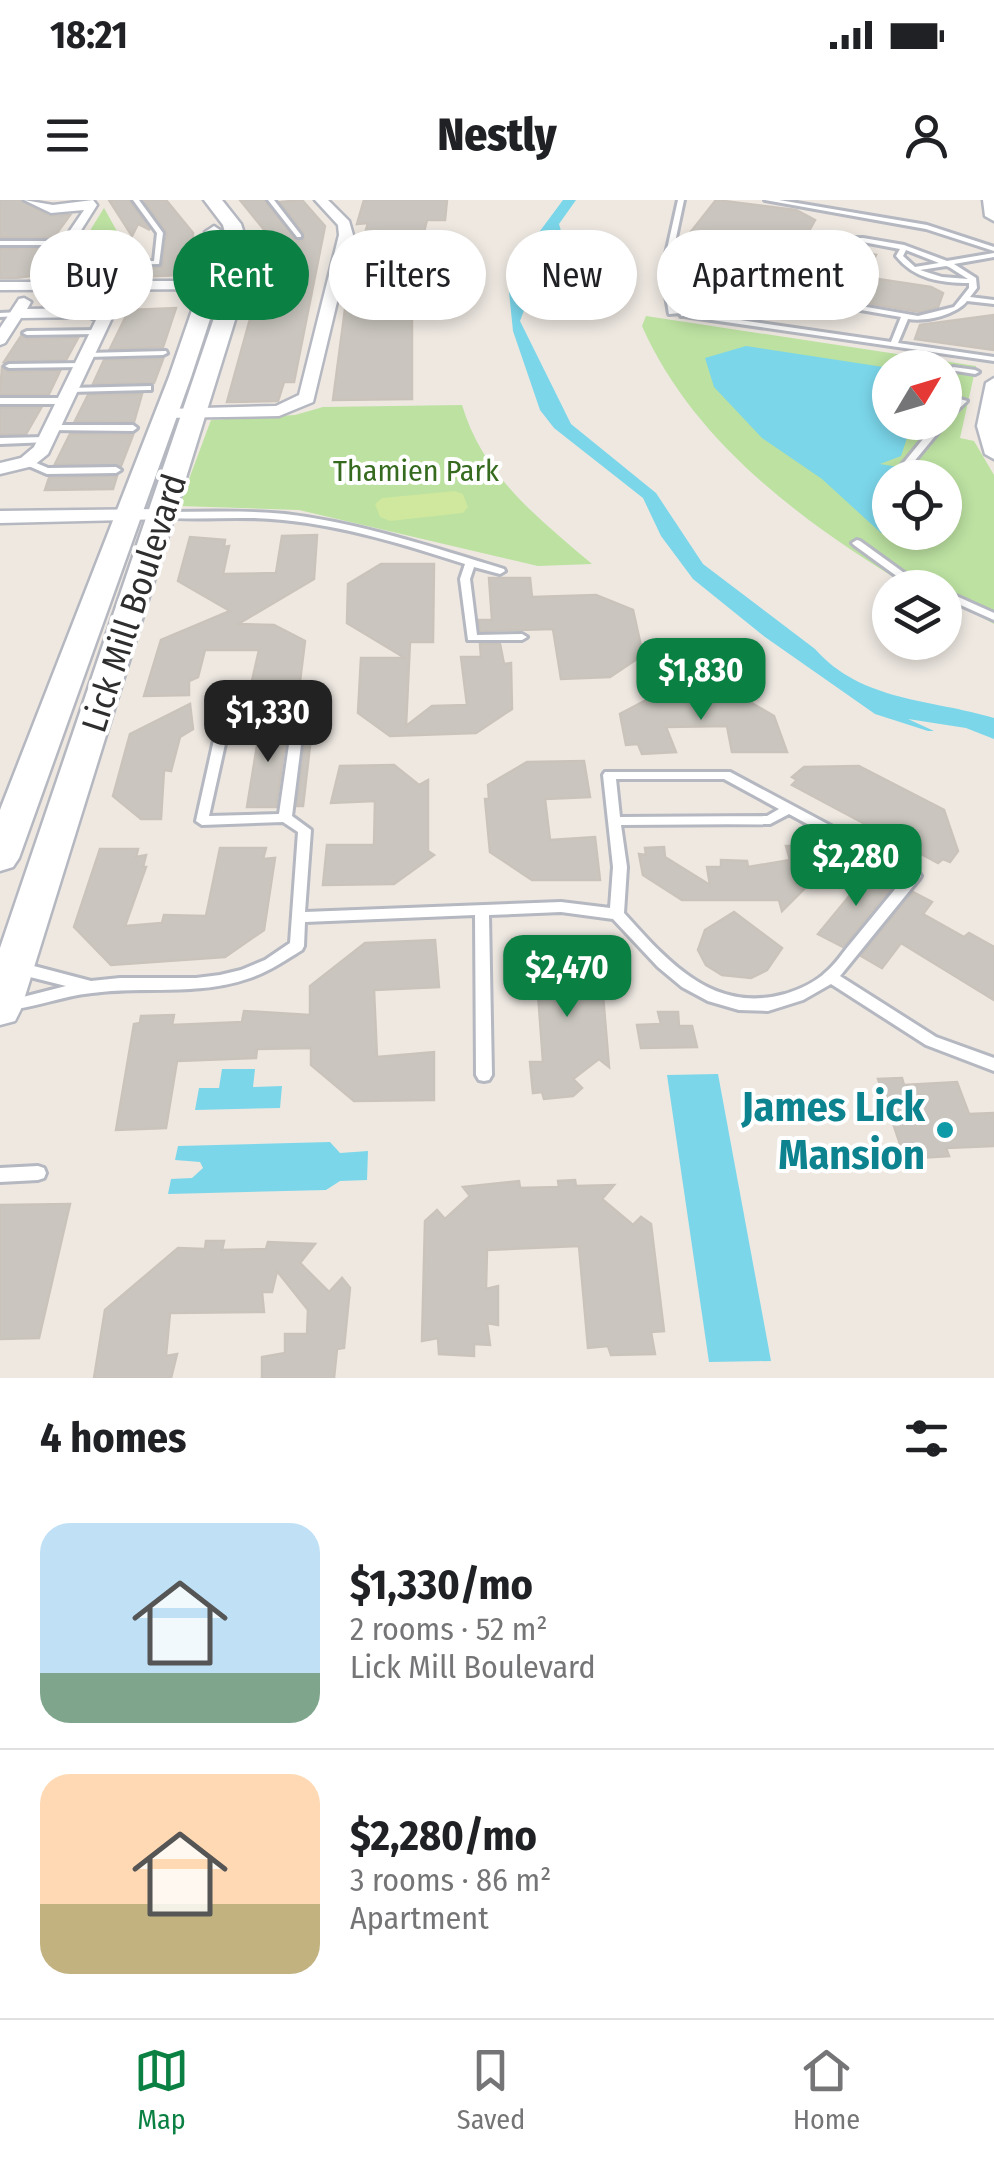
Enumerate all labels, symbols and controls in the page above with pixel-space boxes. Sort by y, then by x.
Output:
text: 18:21 [50,12,128,58]
icon: menu [40,108,95,163]
text: Nestly [437,108,557,162]
icon: person [899,108,954,163]
chip: Buy [30,230,153,320]
chip: Rent [173,230,309,320]
chip: Filters [329,230,486,320]
chip: New [506,230,637,320]
chip: Apartment [657,230,879,320]
north arrow [872,350,962,440]
map controls [872,350,962,660]
park label: Thamien Park [333,453,499,489]
button: locate [872,460,962,550]
street label: Lick Mill Boulevard [73,469,195,737]
button: layers [872,570,962,660]
pin: $1,830 [620,638,782,723]
text: $1,830 [658,651,744,689]
pin: $1,330 [187,680,349,765]
text: $1,330 [226,693,310,731]
pin: $2,280 [775,824,937,909]
text: $2,280 [813,837,899,875]
pin: $2,470 [486,935,648,1020]
text: $2,470 [525,948,609,986]
place label: James Lick Mansion [740,1082,926,1180]
marker: James Lick Mansion [934,1119,956,1141]
icon: filters [899,1411,954,1466]
text: 4 homes [40,1413,187,1463]
text: $1,330/mo [350,1560,533,1610]
icon: home [120,1563,240,1683]
text: 2 rooms · 52 m² [350,1610,548,1648]
text: Lick Mill Boulevard [350,1648,596,1686]
text: $2,280/mo [350,1811,537,1861]
icon: home [120,1814,240,1934]
text: 3 rooms · 86 m² [350,1861,551,1899]
text: Apartment [350,1899,489,1937]
tab: Map [134,2043,189,2136]
tab: Saved [457,2043,525,2136]
tab: Home [793,2043,860,2136]

